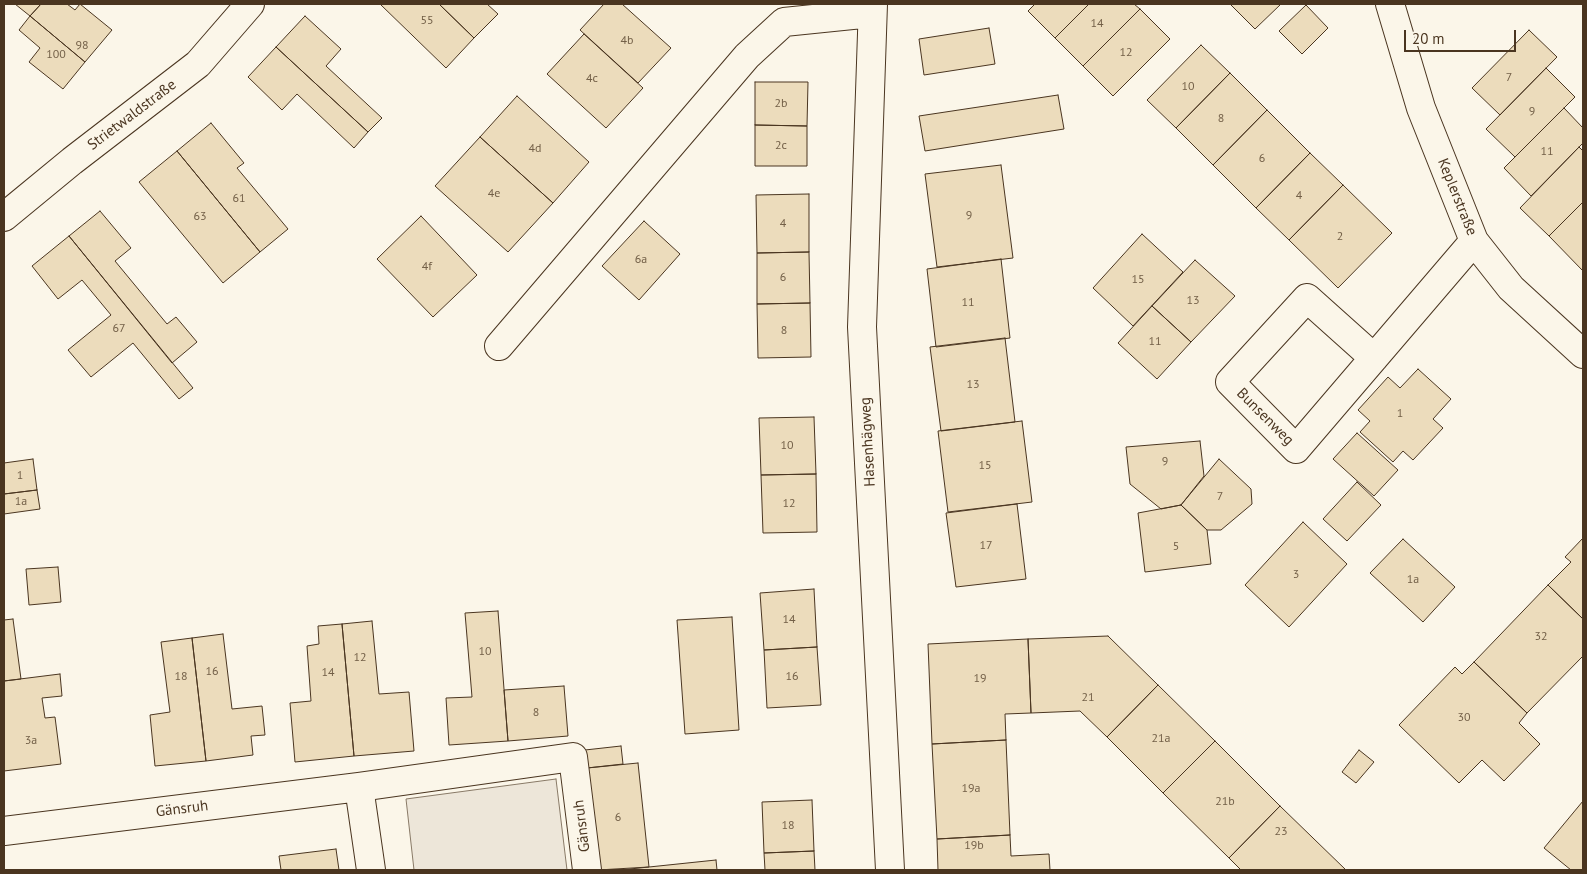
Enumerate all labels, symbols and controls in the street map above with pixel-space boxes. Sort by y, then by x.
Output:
house number: 55 [420,14,434,28]
house number: 14 [1090,17,1104,31]
scale bar [1407,20,1520,52]
text: 20 m [1412,29,1445,48]
house number: 4b [620,34,634,48]
house number: 98 [75,39,89,53]
house number: 12 [1119,46,1133,60]
house number: 100 [46,48,66,62]
house number: 7 [1506,71,1512,85]
house number: 4c [586,72,598,86]
street label: Strietwaldstraße [84,76,180,154]
house number: 10 [1181,80,1195,94]
house number: 2b [774,97,788,111]
house number: 9 [1529,105,1535,119]
house number: 8 [1218,112,1224,126]
house number: 2c [775,139,787,153]
house number: 4d [529,142,541,156]
house number: 11 [1540,145,1554,159]
house number: 6 [1259,152,1265,166]
street label: Keplerstraße [1433,156,1481,238]
house number: 4e [488,187,500,201]
house number: 4 [1296,189,1302,203]
house number: 61 [232,192,246,206]
house number: 9 [966,209,972,223]
house number: 63 [193,210,207,224]
house number: 4 [780,217,786,231]
house number: 2 [1337,230,1343,244]
house number: 6a [635,253,647,267]
house number: 4f [422,260,432,274]
house number: 6 [780,271,786,285]
house number: 15 [1131,273,1145,287]
house number: 13 [1186,294,1200,308]
house number: 11 [961,296,975,310]
house number: 67 [112,322,126,336]
house number: 8 [781,324,787,338]
house number: 11 [1148,335,1162,349]
house number: 13 [966,378,980,392]
street label: Bunsenweg [1233,385,1297,449]
street label: Hasenhägweg [857,397,879,487]
house number: 1 [1397,407,1403,421]
house number: 10 [780,439,794,453]
house number: 9 [1162,455,1168,469]
house number: 15 [978,459,992,473]
house number: 1 [17,469,23,483]
house number: 7 [1217,490,1223,504]
house number: 1a [15,495,27,509]
house number: 12 [782,497,796,511]
house number: 17 [979,539,993,553]
house number: 5 [1173,540,1179,554]
house number: 3 [1293,568,1299,582]
house number: 1a [1407,573,1419,587]
house number: 14 [782,613,796,627]
house number: 32 [1534,630,1548,644]
house number: 10 [478,645,492,659]
house number: 12 [353,651,367,665]
house number: 16 [205,665,219,679]
house number: 14 [321,666,335,680]
house number: 18 [174,670,188,684]
house number: 16 [785,670,799,684]
house number: 19 [973,672,987,686]
house number: 21 [1081,691,1095,705]
house number: 8 [533,706,539,720]
house number: 30 [1457,711,1471,725]
house number: 21a [1151,732,1171,746]
house number: 3a [25,734,37,748]
house number: 19a [961,782,981,796]
house number: 21b [1215,795,1235,809]
street label: Gänsruh [155,797,209,821]
street label: Gänsruh [570,799,594,853]
house number: 6 [615,811,621,825]
house number: 18 [781,819,795,833]
house number: 23 [1274,825,1288,839]
house number: 19b [964,839,984,853]

